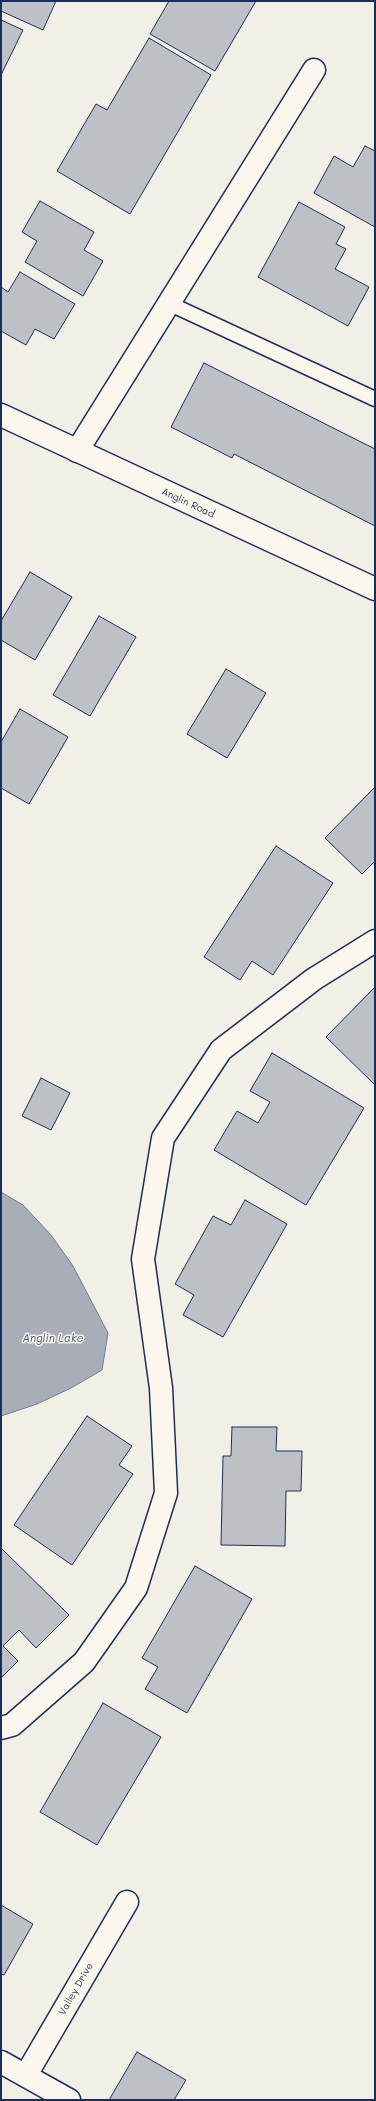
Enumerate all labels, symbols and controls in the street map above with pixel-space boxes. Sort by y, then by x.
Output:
street label: Anglin Road [159,485,217,521]
water label: Anglin Lake [22,1332,84,1346]
street label: Valley Drive [56,1961,96,2017]

